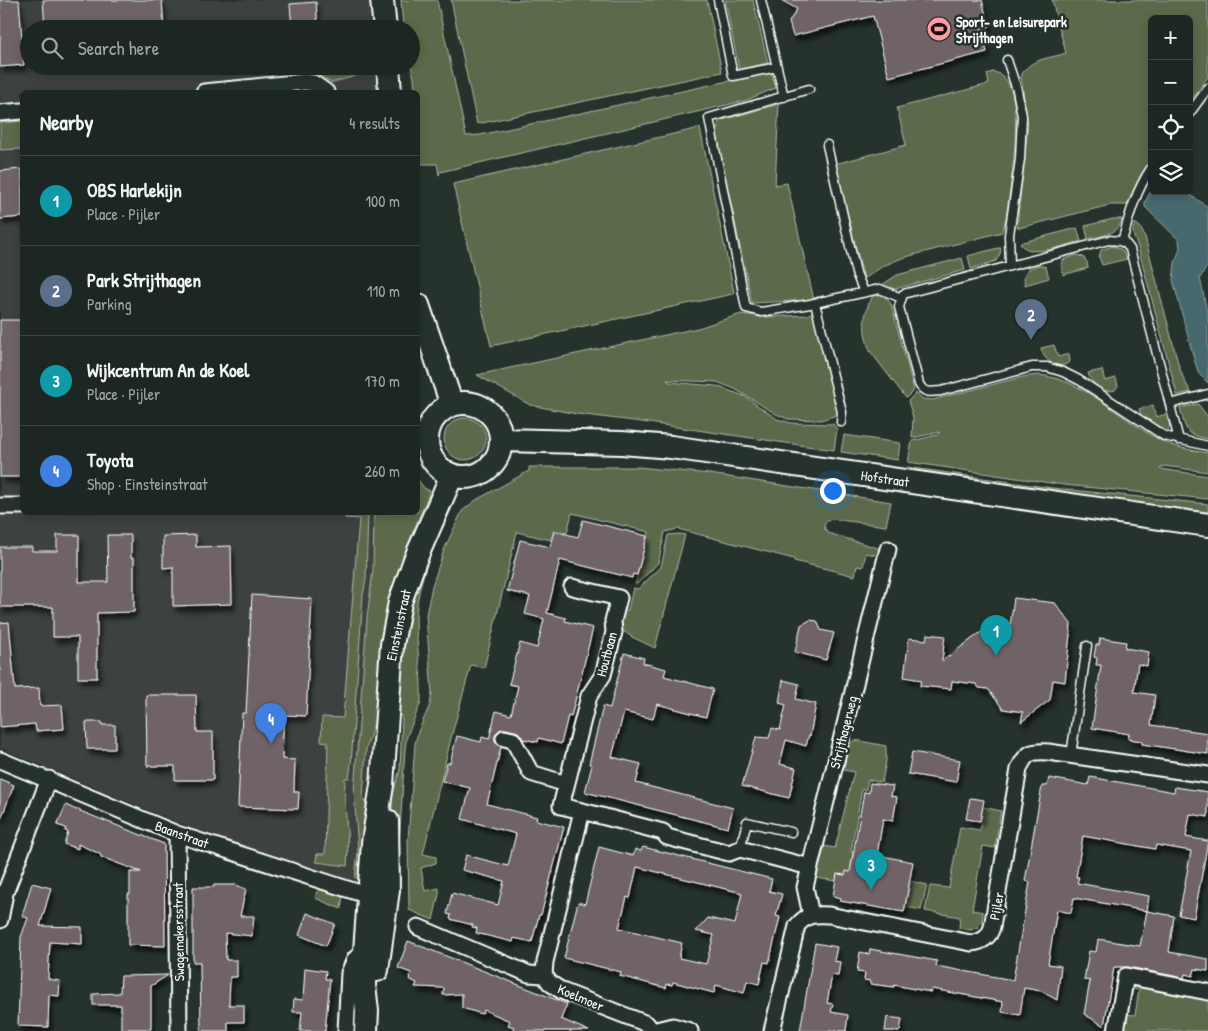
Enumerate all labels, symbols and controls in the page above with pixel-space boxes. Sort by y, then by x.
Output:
place label: Sport- en Leisurepark Strijthagen [956,12,1067,49]
map controls [1148,15,1193,195]
button: + [1148,15,1193,60]
sports icon: Sport- en Leisurepark Strijthagen [926,16,952,42]
search box [20,20,420,75]
icon: search [38,34,66,62]
text: Search here [78,35,159,61]
button: − [1148,60,1193,105]
button: locate [1148,105,1193,150]
text: Nearby [40,108,93,137]
text: 4 results [349,112,400,134]
button: layers [1148,150,1193,195]
text: OBS Harlekijn [87,177,182,203]
text: 1 [53,190,59,212]
text: 100 m [365,190,400,212]
text: Place · Pijler [87,203,160,225]
text: Park Strijthagen [87,267,201,293]
text: 2 [52,280,60,302]
text: 110 m [367,280,400,302]
text: Parking [87,293,132,315]
pin: 2 [1015,299,1047,340]
text: Wijkcentrum An de Koel [87,357,249,383]
text: 3 [52,370,60,392]
text: 170 m [365,370,400,392]
text: Place · Pijler [87,383,160,405]
text: Toyota [87,447,133,473]
text: 4 [53,460,59,482]
text: 260 m [364,460,400,482]
street label: Hofstraat [860,465,911,491]
text: Shop · Einsteinstraat [87,473,208,495]
your location [820,478,846,504]
street label: Einsteinstraat [381,588,415,662]
pin: 1 [980,615,1012,656]
street label: Houtbaan [591,629,621,679]
street label: Strijthagerweg [825,693,862,771]
pin: 4 [255,703,287,744]
street label: Baanstraat [153,816,212,853]
pin: 3 [855,849,887,890]
street label: Swagemakersstraat [168,882,189,982]
street label: Pijler [984,890,1009,922]
street label: Koelmoer [555,979,608,1015]

